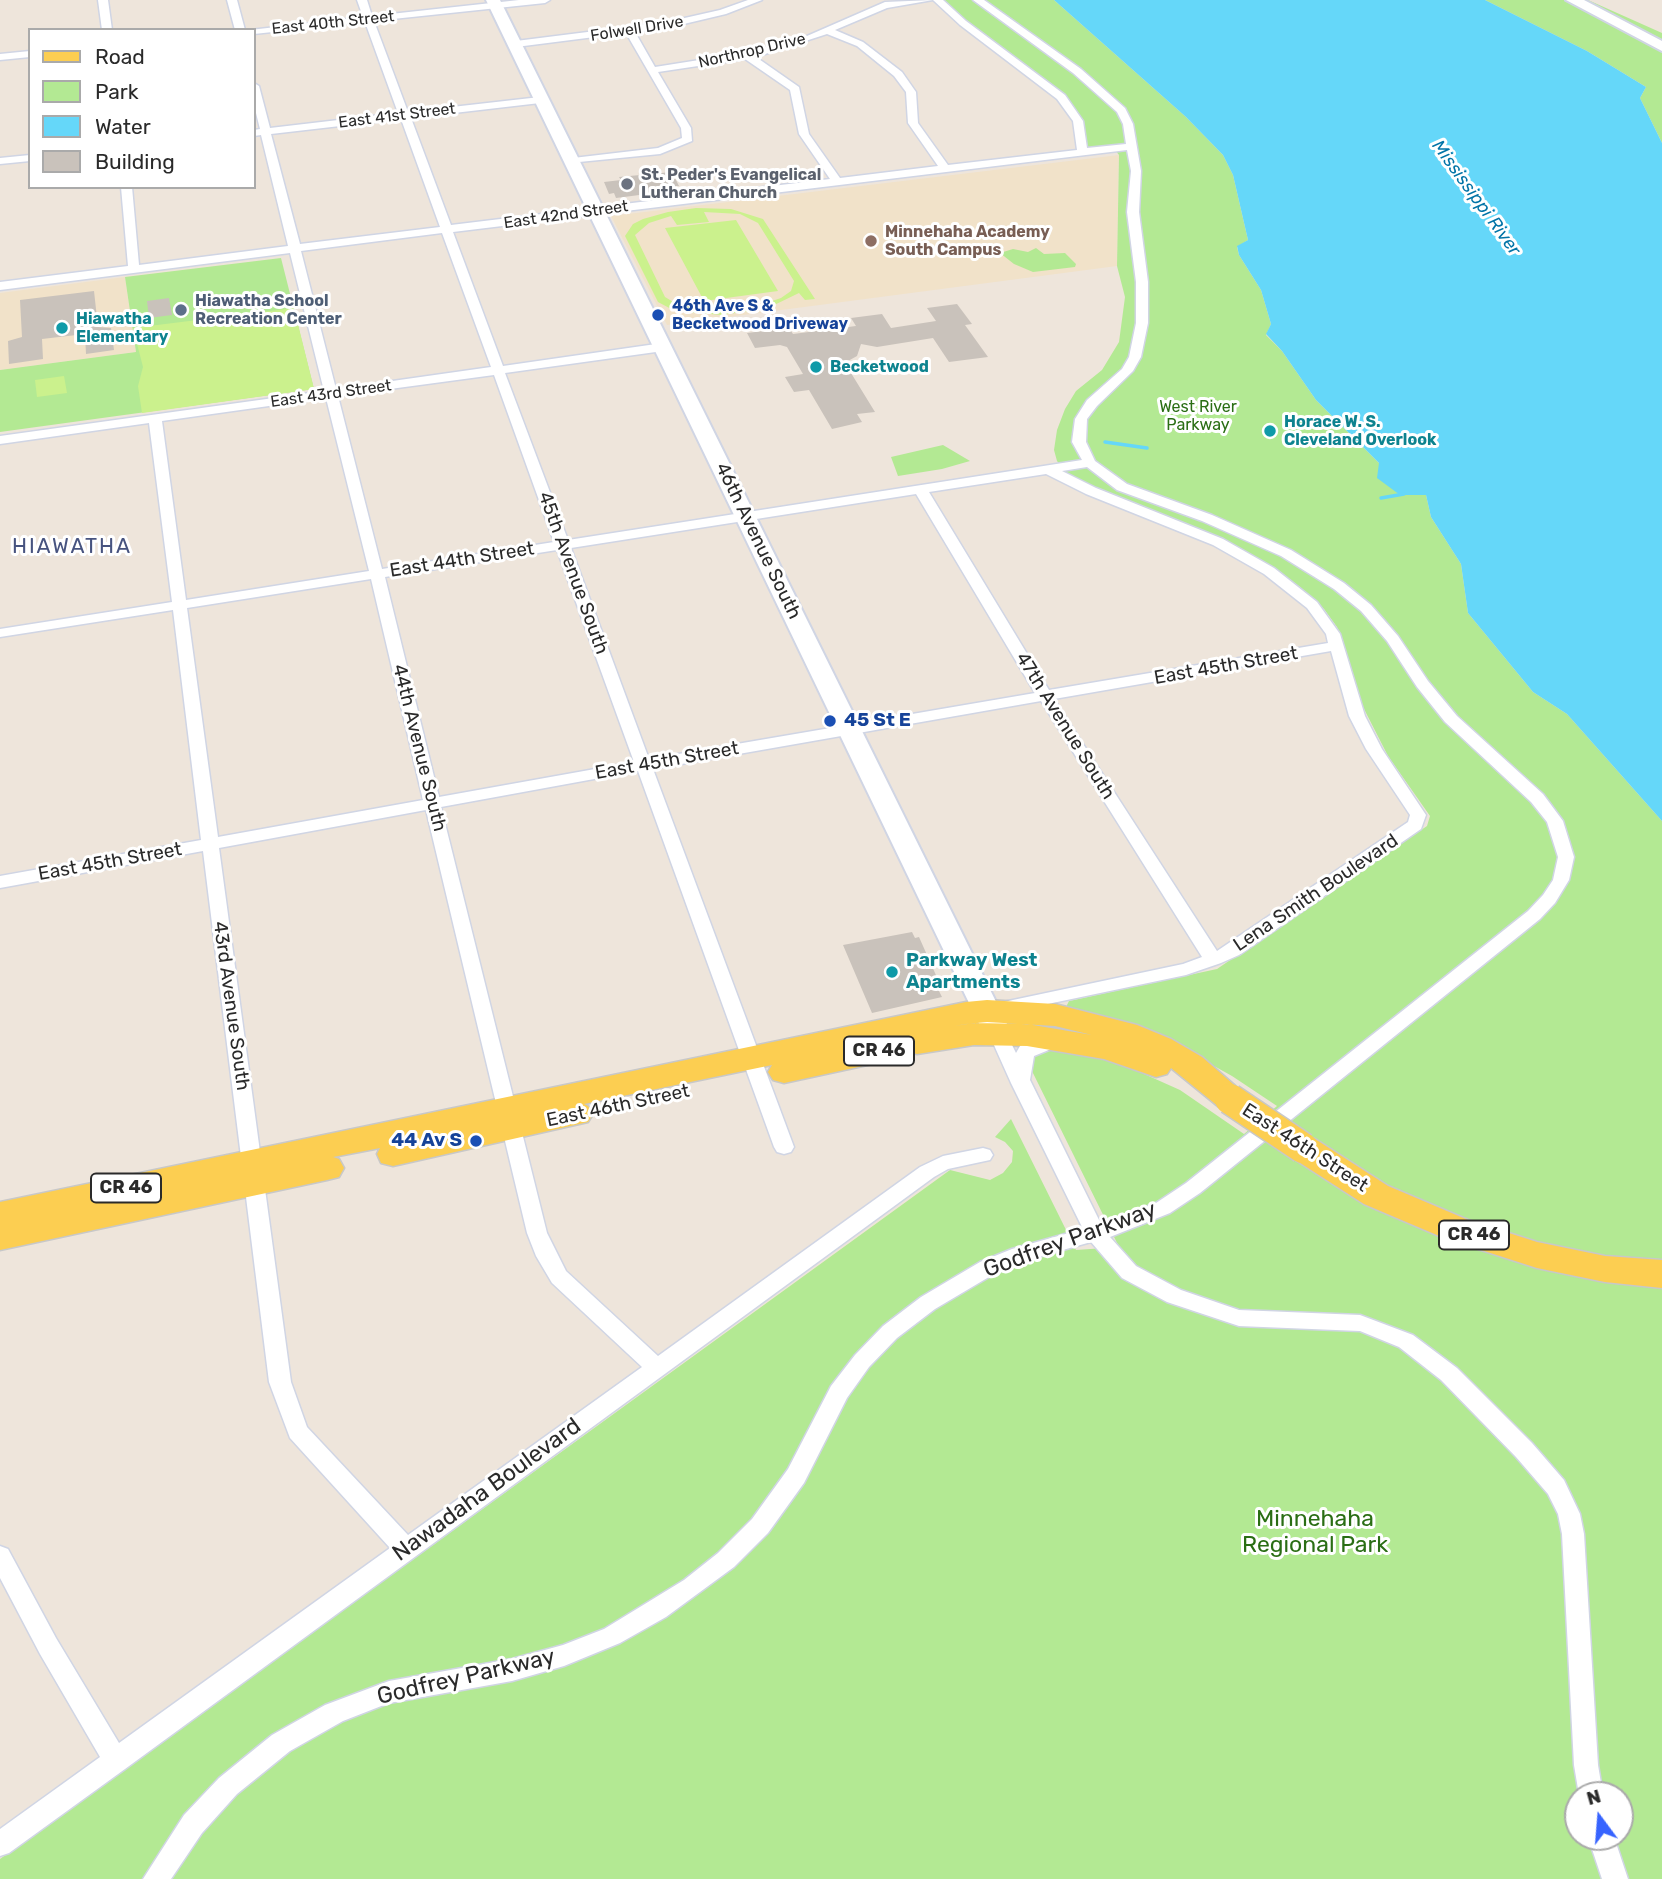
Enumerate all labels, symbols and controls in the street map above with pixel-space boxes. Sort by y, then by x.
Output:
street label: East 40th Street [271,7,395,39]
street label: Folwell Drive [589,12,685,46]
legend [28,28,256,189]
street label: Northrop Drive [697,29,807,73]
text: Road [95,44,145,69]
text: Park [95,79,139,104]
street label: East 41st Street [337,99,457,133]
text: Water [95,114,151,139]
water label: Mississippi River [1427,136,1525,260]
text: Building [95,149,175,174]
place label: St. Peder's Evangelical Lutheran Church [641,165,821,203]
marker: St. Peder's Evangelical Lutheran Church [619,176,635,192]
street label: East 42nd Street [502,197,630,233]
place label: Minnehaha Academy South Campus [885,222,1050,260]
marker: Minnehaha Academy South Campus [863,233,879,249]
place label: Hiawatha School Recreation Center [195,291,342,329]
place label: 46th Ave S & Becketwood Driveway [672,296,848,334]
marker: Hiawatha School Recreation Center [173,302,189,318]
marker: 46th Ave S & Becketwood Driveway [650,307,666,323]
place label: Hiawatha Elementary [76,309,168,347]
marker: Hiawatha Elementary [54,320,70,336]
place label: Becketwood [830,357,929,377]
marker: Becketwood [808,359,824,375]
street label: East 43rd Street [269,376,393,412]
park label: West River Parkway [1159,397,1237,435]
place label: Horace W. S. Cleveland Overlook [1284,412,1436,450]
marker: Horace W. S. Cleveland Overlook [1262,423,1278,439]
street label: 46th Avenue South [710,459,806,623]
street label: 45th Avenue South [533,489,613,657]
district label: HIAWATHA [13,534,131,560]
street label: East 44th Street [388,537,536,583]
street label: East 45th Street [1152,642,1300,690]
street label: 47th Avenue South [1010,648,1120,804]
street label: 44th Avenue South [387,662,451,834]
place label: 45 St E [844,710,911,732]
marker: 45 St E [822,713,838,729]
street label: East 45th Street [593,737,741,785]
street label: Lena Smith Boulevard [1229,829,1403,957]
street label: East 45th Street [36,838,184,886]
street label: 43rd Avenue South [208,920,254,1092]
place label: Parkway West Apartments [906,950,1037,994]
marker: Parkway West Apartments [884,964,900,980]
road number: CR 46 [844,1036,914,1066]
street label: East 46th Street [544,1080,692,1132]
street label: East 46th Street [1238,1099,1372,1197]
place label: 44 Av S [391,1130,462,1152]
marker: 44 Av S [468,1133,484,1149]
road number: CR 46 [91,1174,161,1203]
street label: Godfrey Parkway [980,1196,1160,1284]
road number: CR 46 [1439,1220,1509,1250]
street label: Nawadaha Boulevard [388,1412,586,1568]
park label: Minnehaha Regional Park [1242,1505,1388,1559]
street label: Godfrey Parkway [374,1643,558,1711]
north arrow [1564,1781,1634,1851]
text: N [1584,1784,1603,1810]

